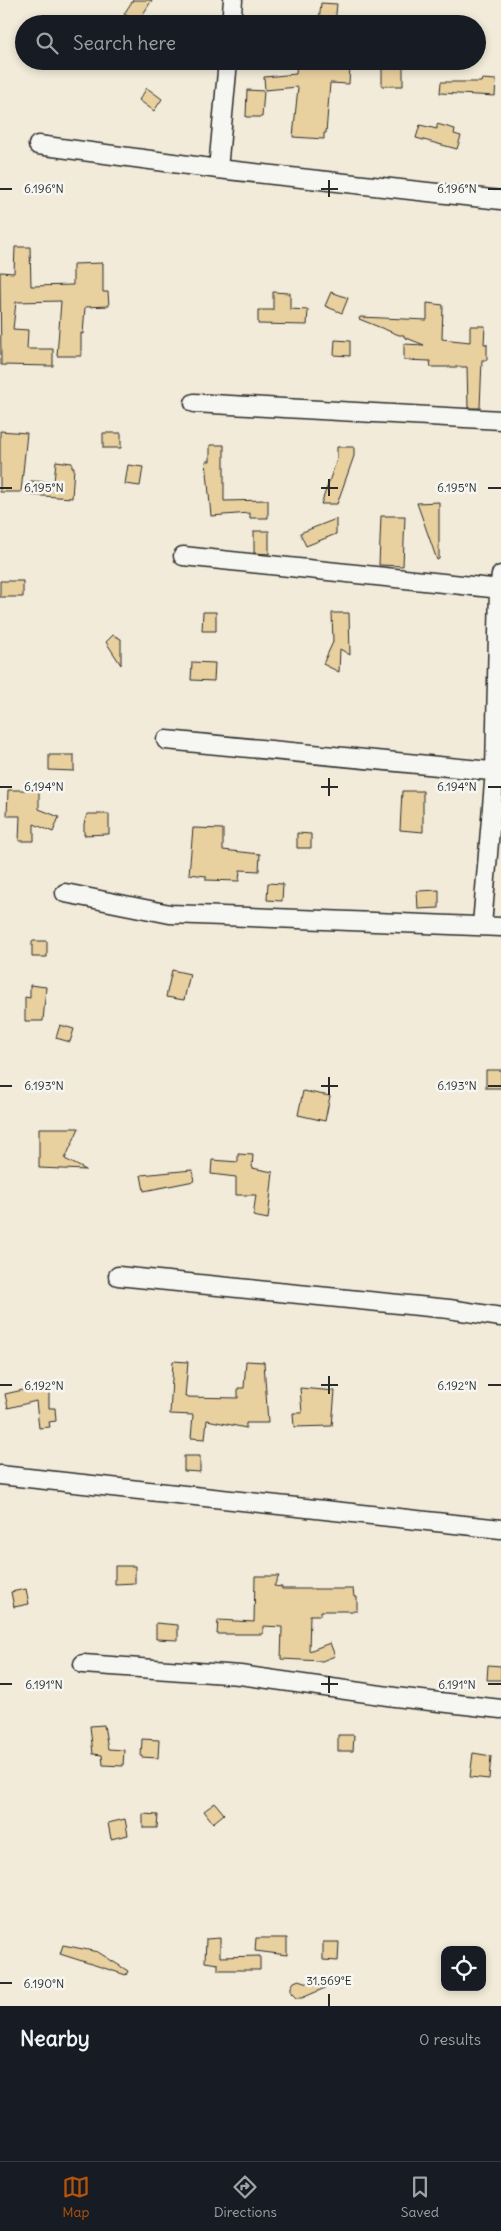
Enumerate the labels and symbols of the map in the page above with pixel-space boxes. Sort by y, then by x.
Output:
text: 6.196°N [24,181,64,196]
text: 6.196°N [437,181,477,196]
text: 6.195°N [24,480,64,495]
text: 6.195°N [437,480,477,495]
text: 6.194°N [24,779,64,794]
text: 6.194°N [437,779,477,794]
text: 6.193°N [24,1078,64,1093]
text: 6.193°N [437,1078,477,1093]
text: 6.192°N [24,1378,64,1393]
text: 6.192°N [437,1378,477,1393]
text: 6.191°N [25,1677,63,1692]
text: 6.191°N [438,1677,476,1692]
text: 31.569°E [306,1973,352,1988]
text: 6.190°N [24,1976,64,1991]

